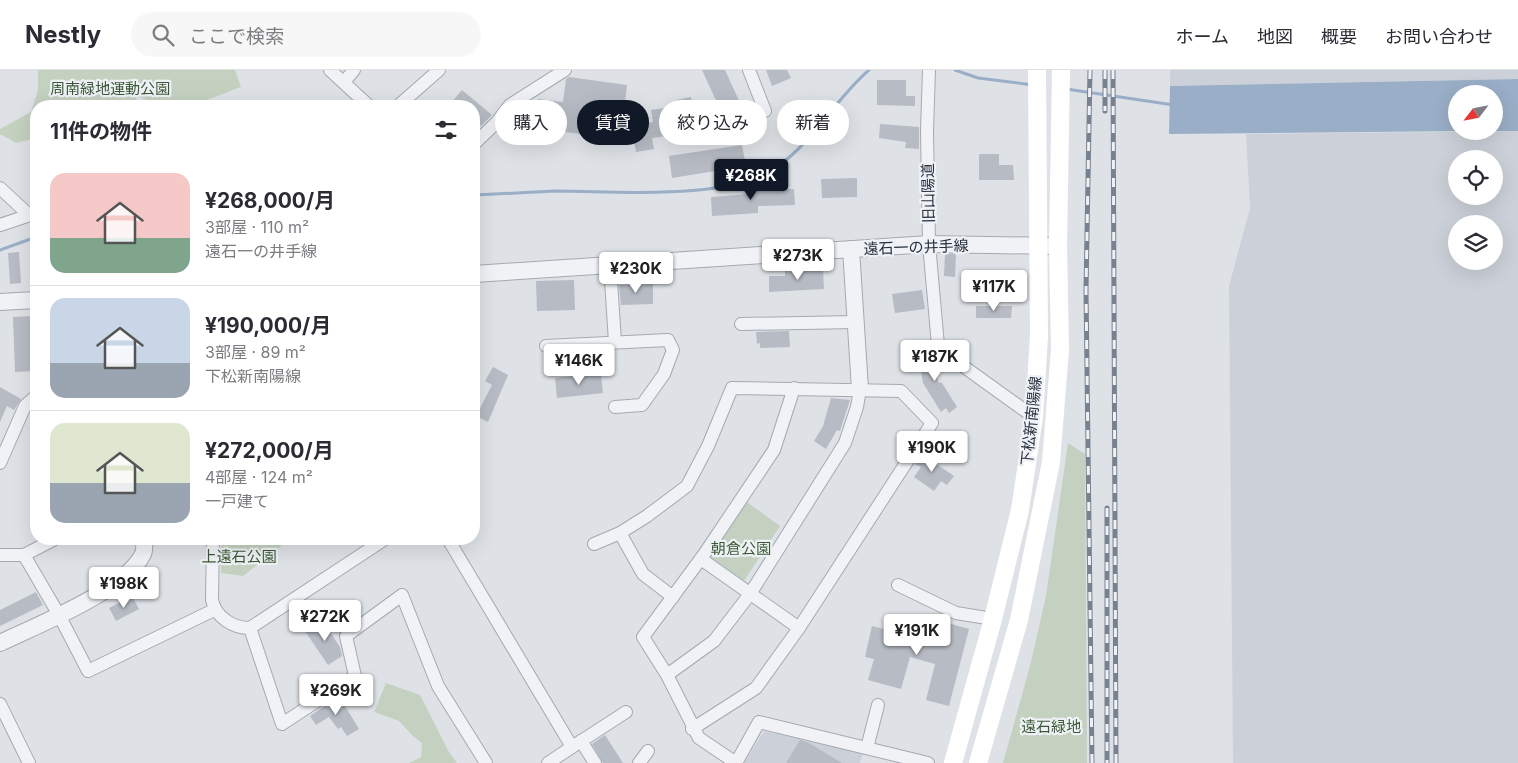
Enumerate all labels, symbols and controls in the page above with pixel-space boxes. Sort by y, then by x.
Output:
search box [131,12,481,57]
text: Nestly [25,20,101,49]
icon: search [149,21,177,49]
text: ここで検索 [189,25,284,48]
text: ホーム [1176,26,1229,47]
text: 地図 [1257,26,1293,47]
text: 概要 [1321,26,1357,47]
text: お問い合わせ [1385,26,1493,47]
park label: 周南緑地運動公園 [50,79,170,98]
north arrow [1448,85,1502,140]
map controls [1448,85,1503,270]
chip: 購入 [495,100,567,145]
chip: 賃貸 [577,100,649,145]
chip: 絞り込み [659,100,767,145]
chip: 新着 [777,100,849,145]
icon: filters [432,116,460,144]
text: 11件の物件 [50,119,152,144]
button: locate [1448,150,1503,205]
pin: ¥268K [716,158,786,201]
street label: 旧山陽道 [918,163,938,223]
text: ¥268K [725,165,777,185]
text: ¥268,000/月 [205,188,335,213]
icon: home [90,193,150,253]
button: layers [1448,215,1503,270]
text: 3部屋 · 110 m² [205,217,309,237]
street label: 遠石一の井手線 [863,236,969,258]
pin: ¥273K [763,238,833,281]
text: 遠石一の井手線 [205,241,317,261]
text: ¥273K [773,245,823,265]
pin: ¥230K [601,252,671,294]
text: ¥230K [610,258,662,278]
pin: ¥117K [959,270,1029,312]
text: ¥117K [972,276,1016,296]
text: ¥190,000/月 [205,313,331,338]
icon: home [90,318,150,378]
pin: ¥187K [900,340,970,382]
text: 3部屋 · 89 m² [205,342,306,362]
pin: ¥146K [544,344,614,386]
text: ¥187K [911,346,959,366]
text: ¥146K [555,350,603,370]
text: 下松新南陽線 [205,366,301,386]
street label: 下松新南陽線 [1017,375,1045,467]
pin: ¥190K [897,430,967,473]
text: ¥190K [908,437,956,457]
text: ¥272,000/月 [205,438,334,463]
icon: home [90,443,150,503]
text: 4部屋 · 124 m² [205,467,313,487]
text: 一戸建て [205,491,269,511]
park label: 朝倉公園 [711,539,771,558]
park label: 上遠石公園 [201,547,277,566]
pin: ¥198K [89,566,159,609]
text: ¥198K [100,573,148,593]
pin: ¥272K [290,600,360,642]
text: ¥272K [300,606,350,626]
pin: ¥191K [882,614,952,656]
text: ¥191K [895,620,939,640]
pin: ¥269K [301,674,371,716]
text: ¥269K [310,680,362,700]
park label: 遠石緑地 [1021,717,1081,736]

